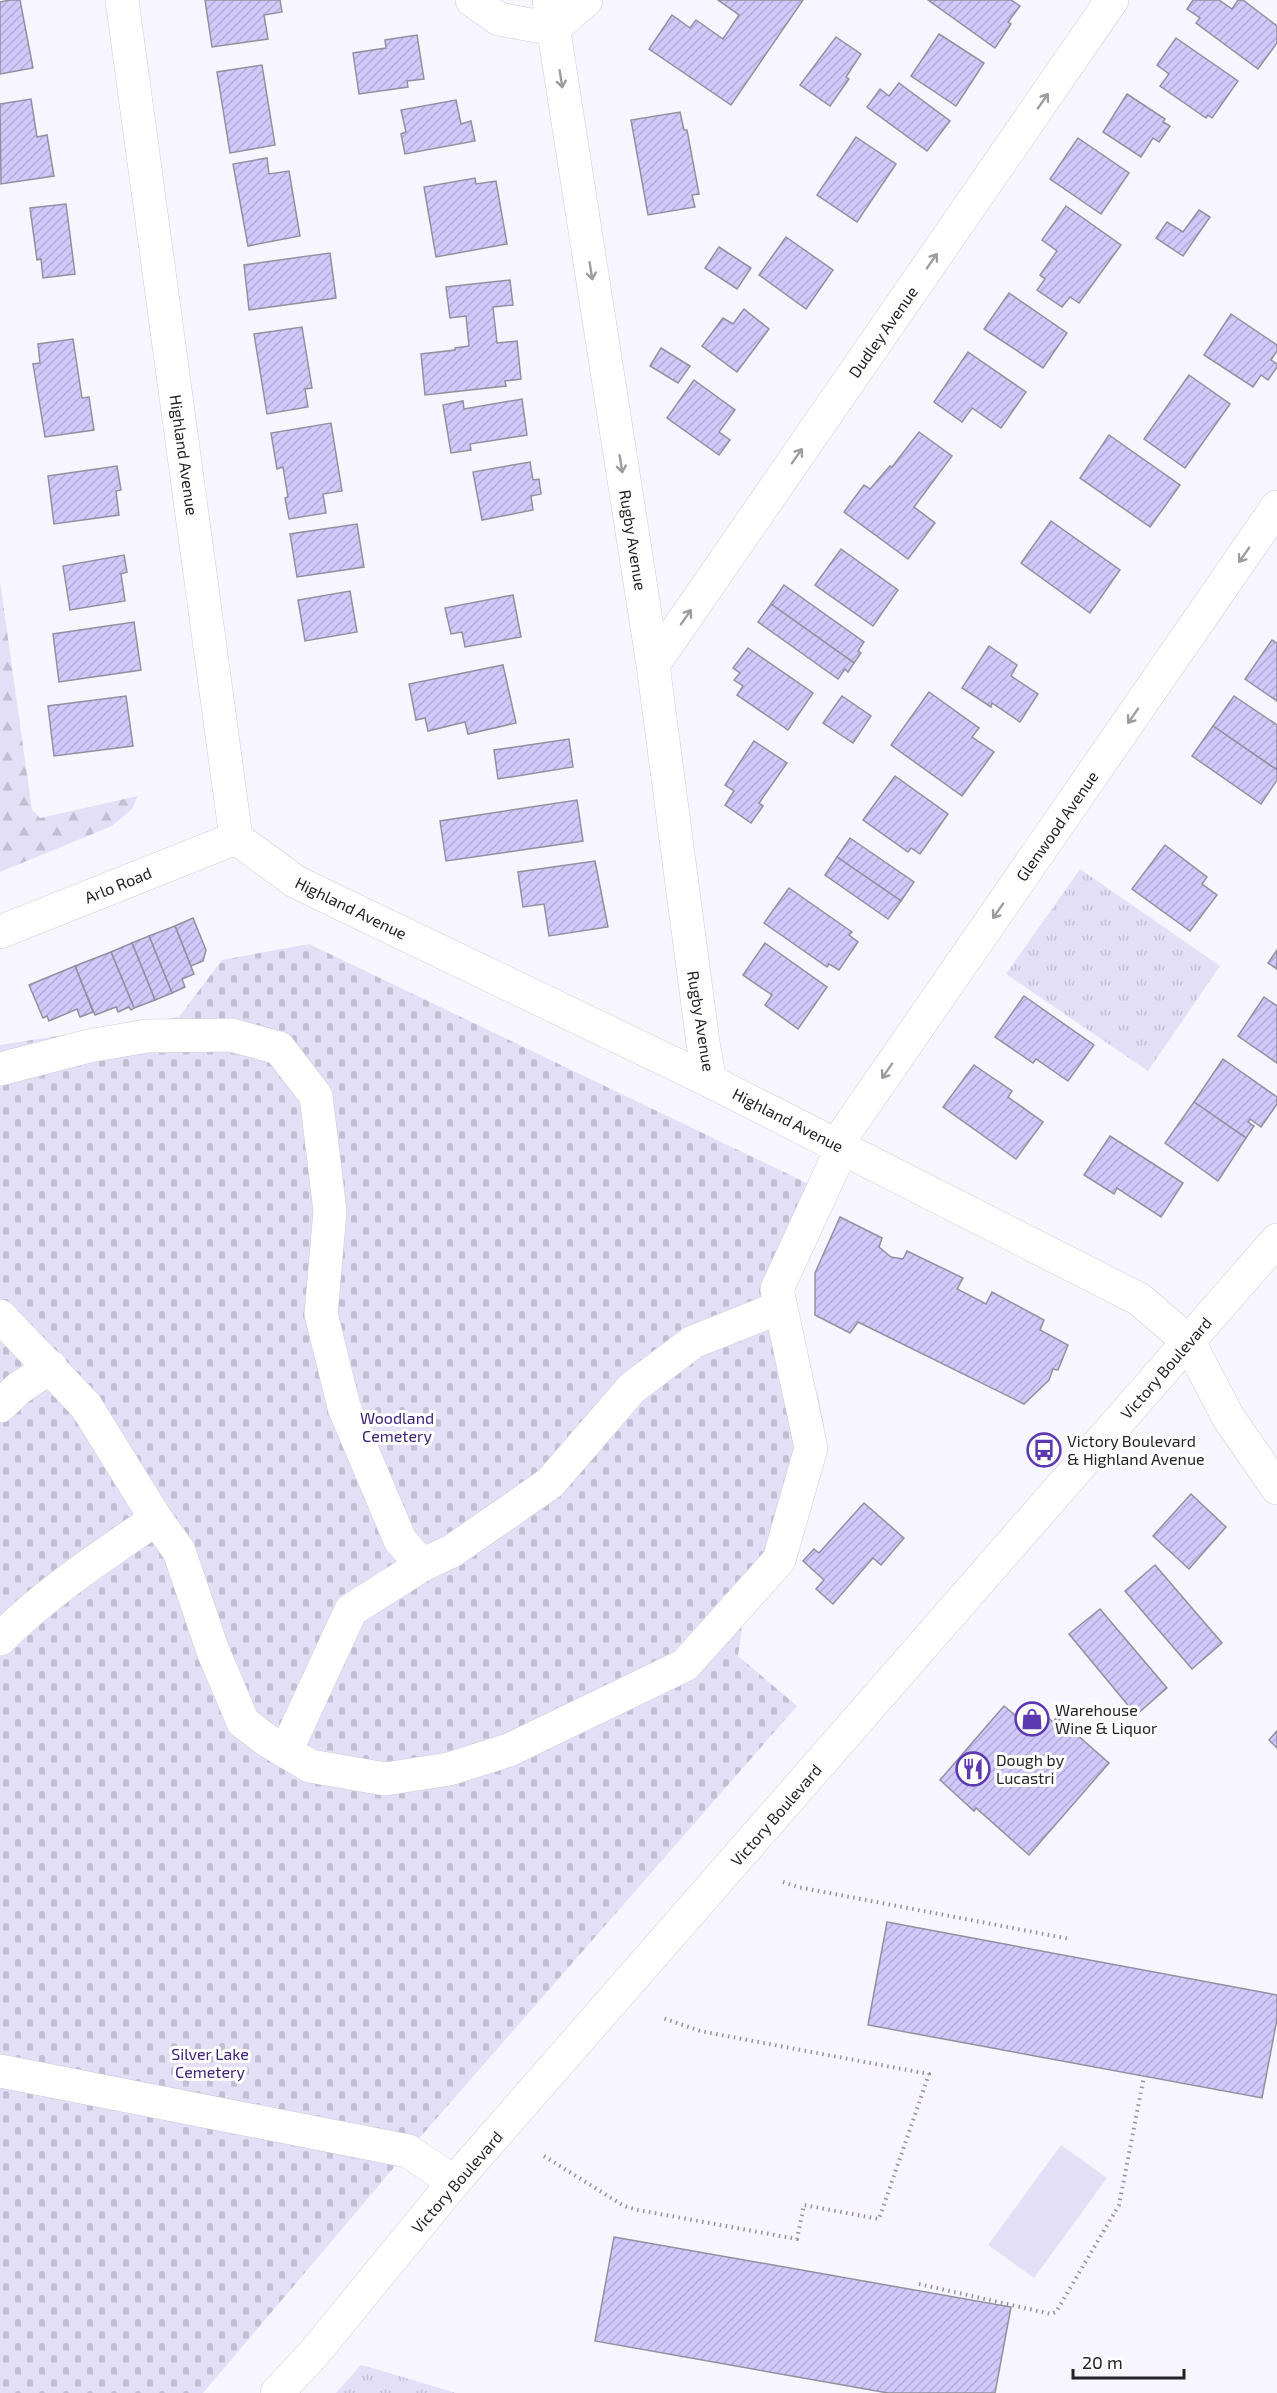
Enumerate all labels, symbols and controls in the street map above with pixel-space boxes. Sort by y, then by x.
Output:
one-way arrow [556,68,567,88]
one-way arrow [1037,93,1049,110]
one-way arrow [926,254,938,270]
one-way arrow [586,261,597,281]
street label: Dudley Avenue [844,282,921,381]
street label: Highland Avenue [167,393,202,517]
one-way arrow [791,449,803,465]
one-way arrow [616,453,627,473]
street label: Rugby Avenue [616,488,651,592]
one-way arrow [1238,547,1250,563]
one-way arrow [680,609,692,625]
one-way arrow [1127,707,1139,723]
street label: Glenwood Avenue [1012,767,1102,884]
street label: Arlo Road [82,862,154,907]
street label: Highland Avenue [292,872,410,943]
one-way arrow [992,902,1004,918]
street label: Rugby Avenue [684,969,719,1073]
one-way arrow [881,1062,893,1079]
street label: Highland Avenue [730,1083,847,1156]
street label: Victory Boulevard [1116,1313,1215,1423]
park label: Woodland Cemetery [360,1408,434,1445]
place label: Victory Boulevard & Highland Avenue [1067,1431,1205,1468]
bus stop icon: Victory Boulevard & Highland Avenue [1026,1432,1062,1468]
place label: Warehouse Wine & Liquor [1055,1700,1158,1737]
shop icon: Warehouse Wine & Liquor [1014,1701,1050,1737]
place label: Dough by Lucastri [996,1750,1065,1787]
restaurant icon: Dough by Lucastri [955,1751,991,1787]
street label: Victory Boulevard [726,1760,825,1870]
park label: Silver Lake Cemetery [171,2044,249,2081]
street label: Victory Boulevard [407,2127,506,2237]
scale bar [1073,2342,1184,2380]
text: 20 m [1082,2351,1123,2373]

